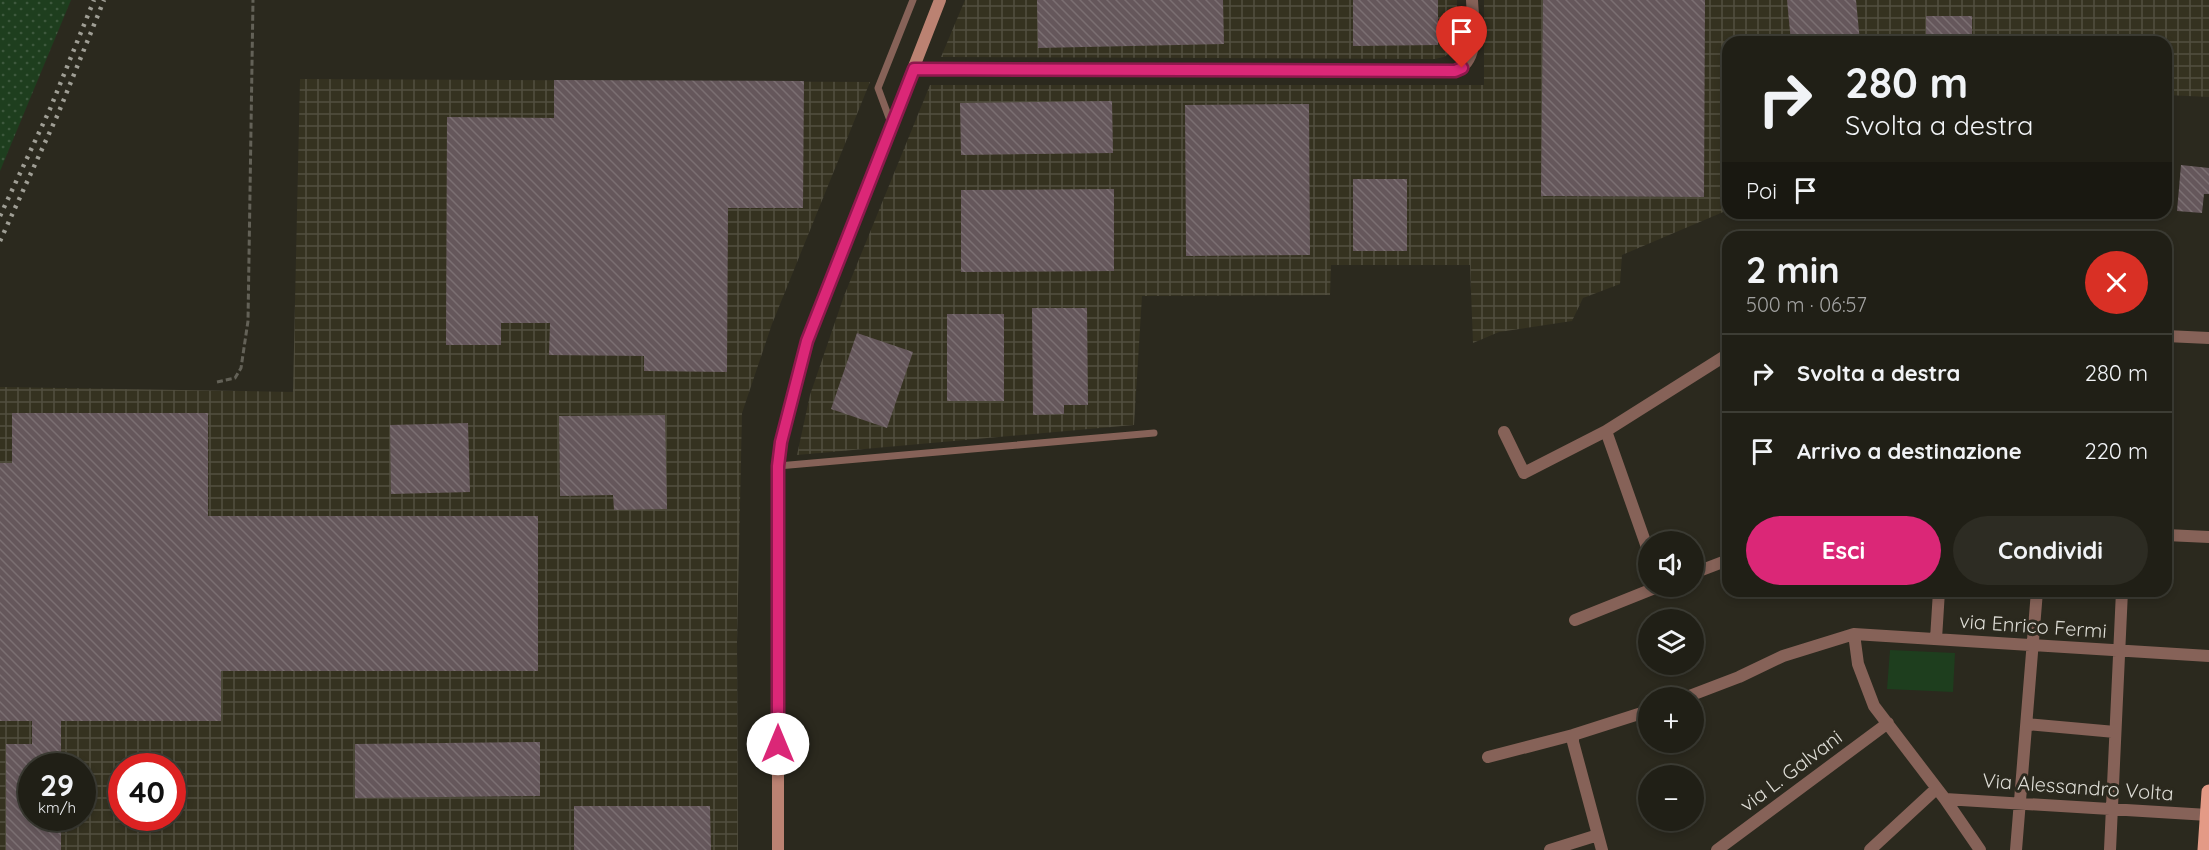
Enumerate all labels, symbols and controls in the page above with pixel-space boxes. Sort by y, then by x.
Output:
pin [1436,6,1487,68]
icon: arrive [1445,15,1478,48]
text: 280 m [1845,56,1968,109]
icon: right [1746,60,1824,138]
text: Svolta a destra [1845,108,2033,142]
icon: arrive [1789,174,1822,207]
text: Poi [1746,177,1777,205]
text: 2 min [1746,247,1840,292]
button: close [2085,251,2148,314]
text: 500 m · 06:57 [1746,292,1867,317]
icon: right [1746,357,1779,390]
text: Svolta a destra [1797,359,1960,387]
text: 280 m [2085,359,2148,387]
icon: arrive [1746,435,1779,468]
text: Arrivo a destinazione [1797,437,2022,465]
text: 220 m [2084,437,2148,465]
button: Esci [1746,516,1941,585]
button: Condividi [1953,516,2148,585]
map controls [1638,531,1704,831]
button: sound [1638,531,1704,597]
street label: via Enrico Fermi [1958,608,2108,643]
button: layers [1638,609,1704,675]
button: + [1638,687,1704,753]
position arrow [746,712,810,776]
street label: via L. Galvani [1735,724,1847,817]
speed limit sign: 40 [108,753,186,831]
button: − [1638,765,1704,831]
text: 29 [40,766,74,804]
street label: Via Alessandro Volta [1982,767,2175,806]
text: km/h [38,798,76,817]

